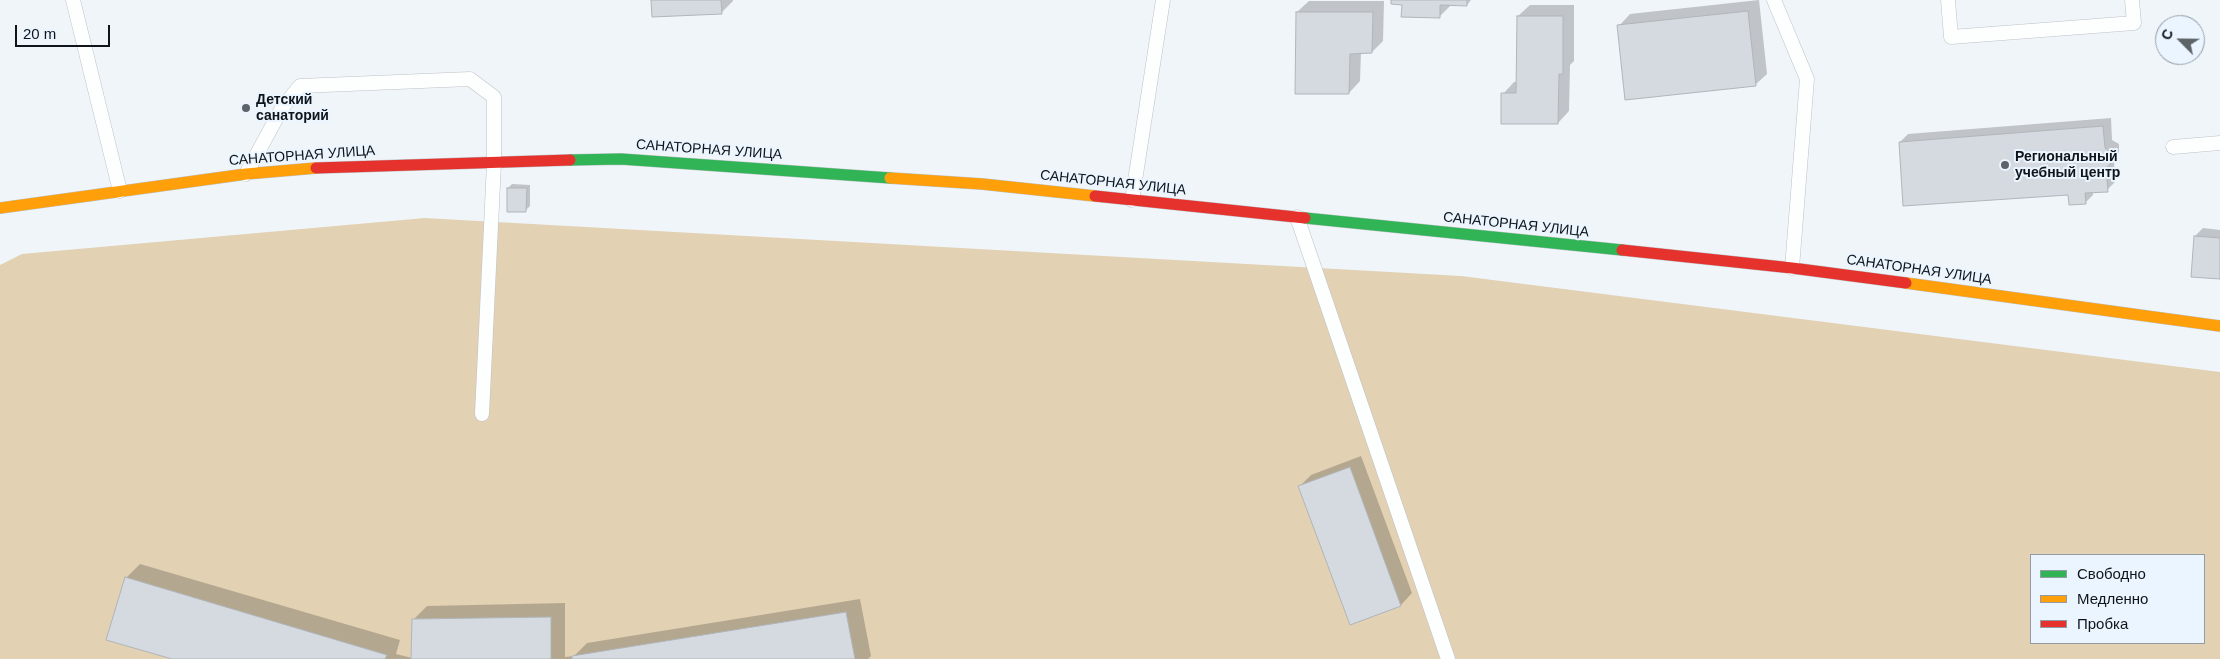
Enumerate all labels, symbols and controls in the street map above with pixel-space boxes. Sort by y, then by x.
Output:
scale bar [18,15,112,47]
north arrow [2155,15,2205,65]
text: 20 m [23,25,56,42]
text: С [2158,27,2176,42]
place label: Детский санаторий [256,92,329,124]
marker: Детский санаторий [240,102,252,114]
street label: САНАТОРНАЯ УЛИЦА [635,137,783,163]
street label: САНАТОРНАЯ УЛИЦА [228,143,376,169]
place label: Региональный учебный центр [2015,149,2120,182]
marker: Региональный учебный центр [1999,159,2011,171]
street label: САНАТОРНАЯ УЛИЦА [1039,167,1187,199]
street label: САНАТОРНАЯ УЛИЦА [1442,209,1590,241]
street label: САНАТОРНАЯ УЛИЦА [1845,251,1993,289]
legend [2030,554,2205,644]
text: Свободно [2077,565,2146,582]
text: Медленно [2077,590,2148,607]
text: Пробка [2077,615,2128,632]

